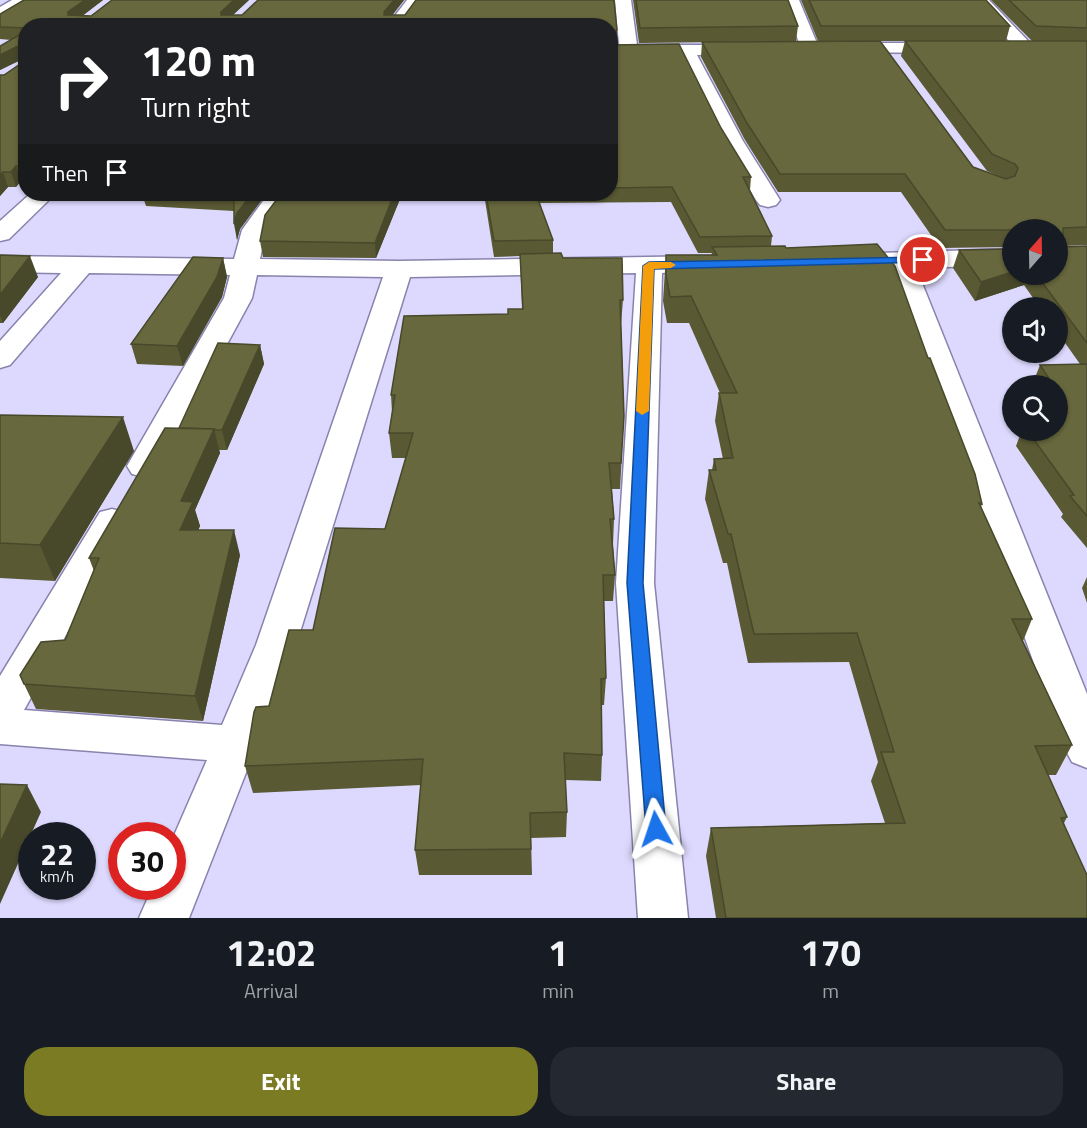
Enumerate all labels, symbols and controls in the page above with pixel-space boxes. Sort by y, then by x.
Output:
text: 120 m [141,28,256,92]
icon: right [42,42,120,120]
text: Turn right [141,86,250,127]
text: Then [42,156,88,190]
icon: arrive [100,156,133,189]
north arrow [1002,219,1068,285]
map controls [1002,219,1068,441]
pin [897,234,948,285]
icon: arrive [906,243,939,276]
button: sound [1002,297,1068,363]
button: search [1002,375,1068,441]
position arrow [624,797,688,861]
speed limit sign: 30 [108,822,186,900]
text: 22 [40,831,74,877]
text: km/h [40,865,74,888]
text: 12:02 [226,925,316,980]
text: 1 [548,925,568,980]
text: 170 [800,925,861,980]
text: Arrival [244,975,298,1006]
text: min [542,975,574,1006]
text: m [822,975,839,1006]
button: Exit [24,1047,538,1116]
button: Share [550,1047,1063,1116]

